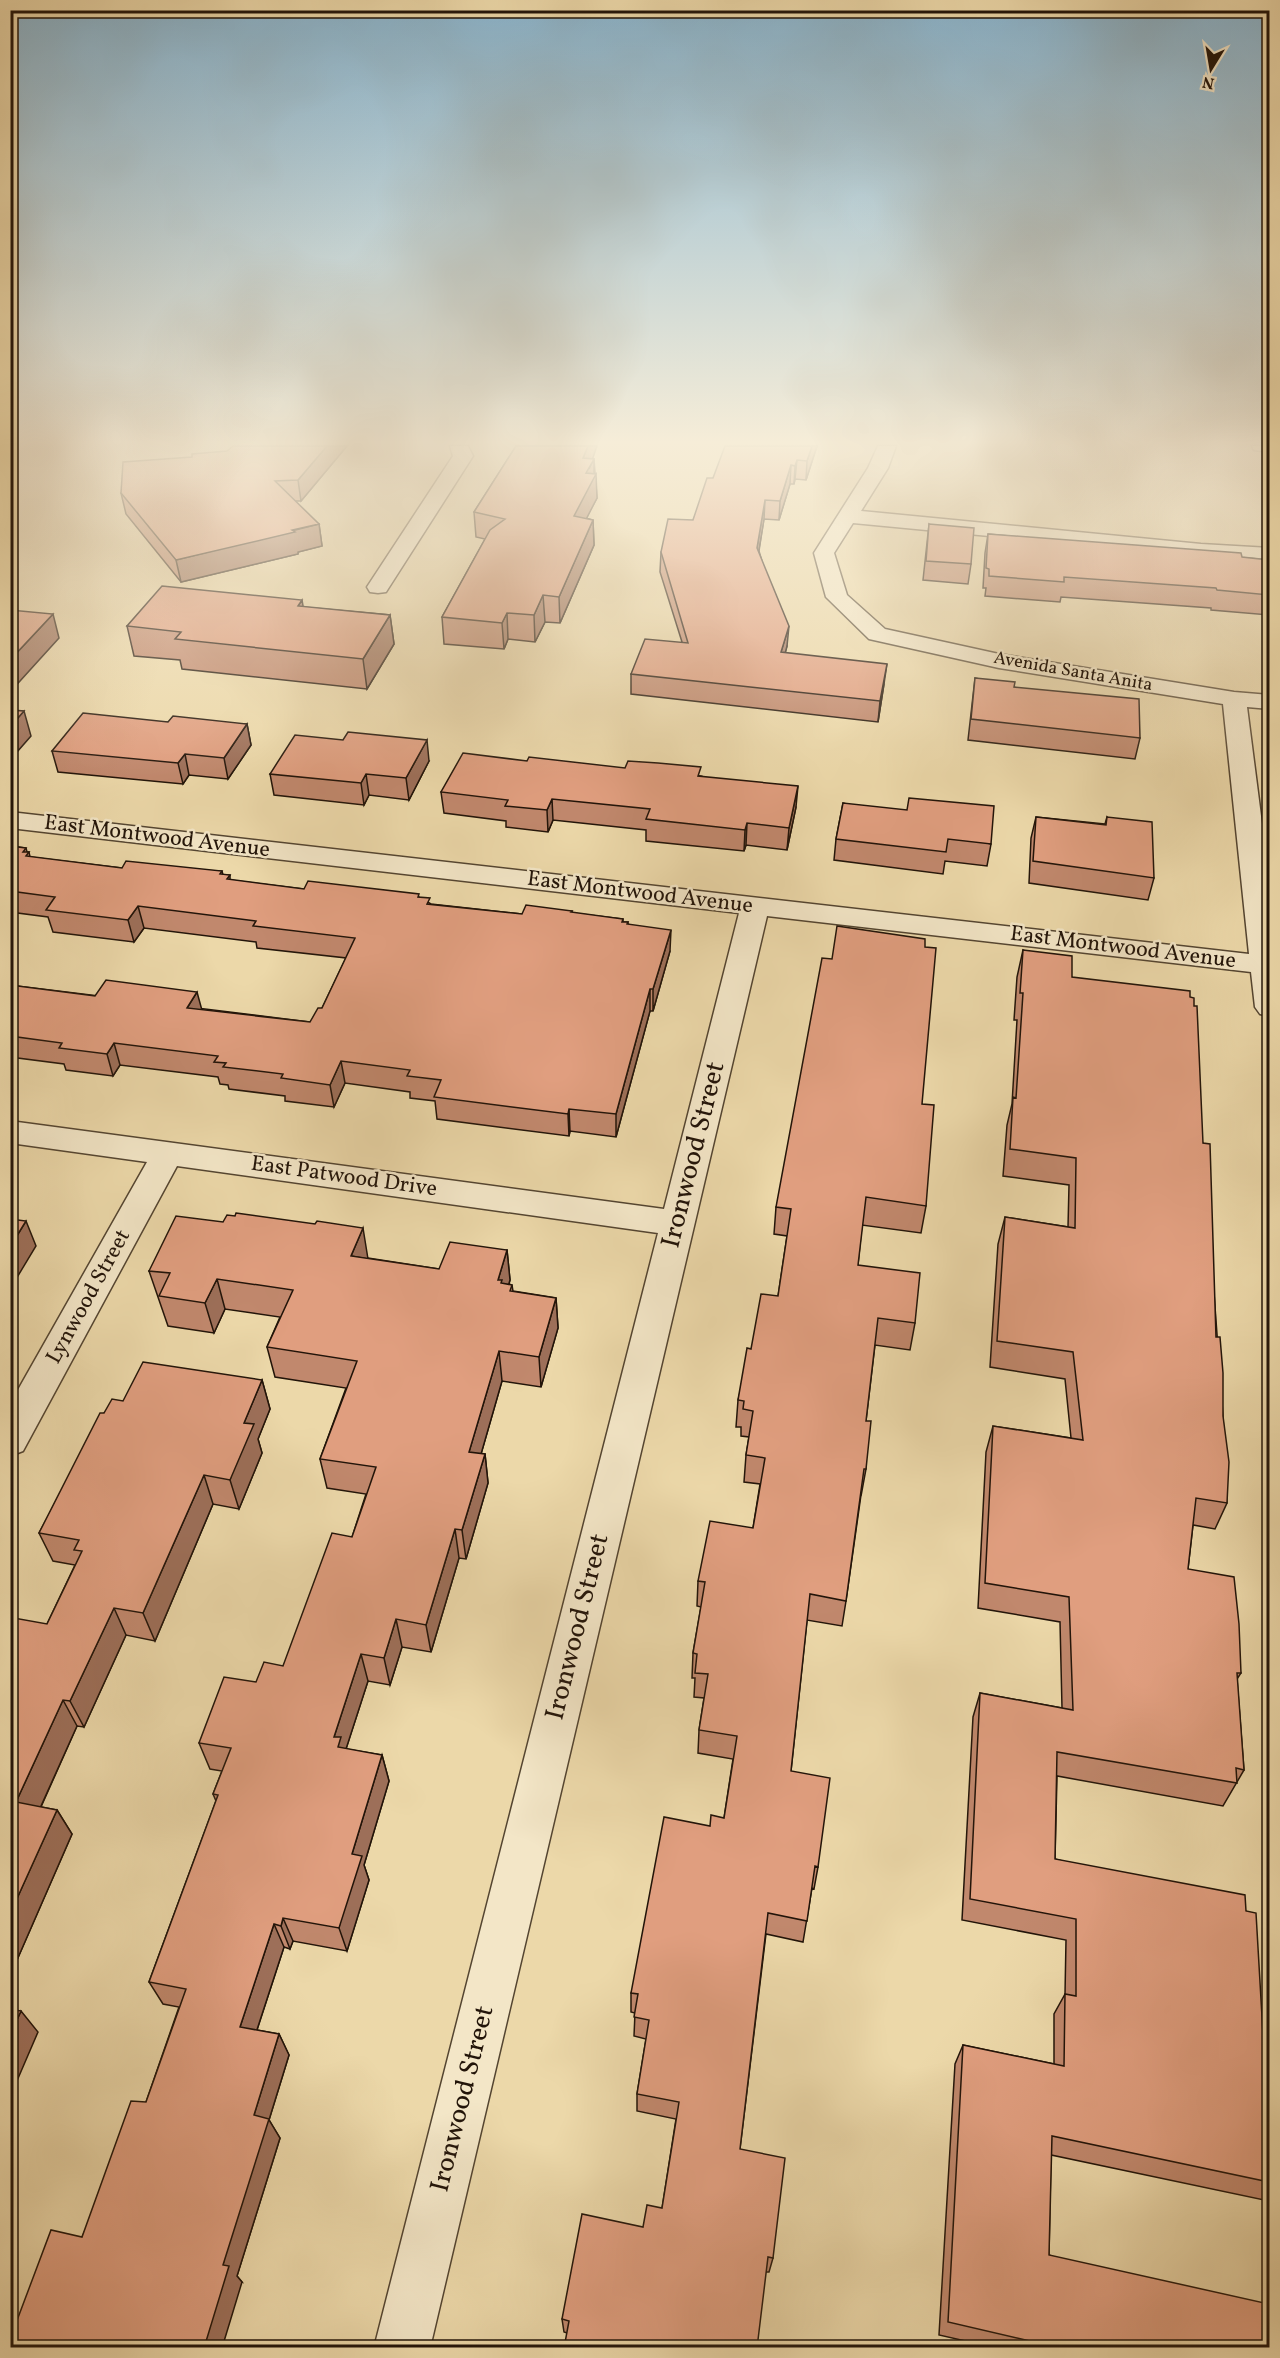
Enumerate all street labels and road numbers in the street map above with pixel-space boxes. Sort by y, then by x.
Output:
street label: Avenida Santa Anita [992,646,1154,698]
street label: East Montwood Avenue [42,808,272,866]
street label: East Montwood Avenue [525,864,755,922]
street label: East Montwood Avenue [1008,919,1238,977]
street label: Ironwood Street [652,1058,736,1252]
street label: East Patwood Drive [249,1149,439,1205]
street label: Lynwood Street [39,1224,139,1370]
street label: Ironwood Street [536,1530,620,1724]
street label: Ironwood Street [421,2002,505,2196]

